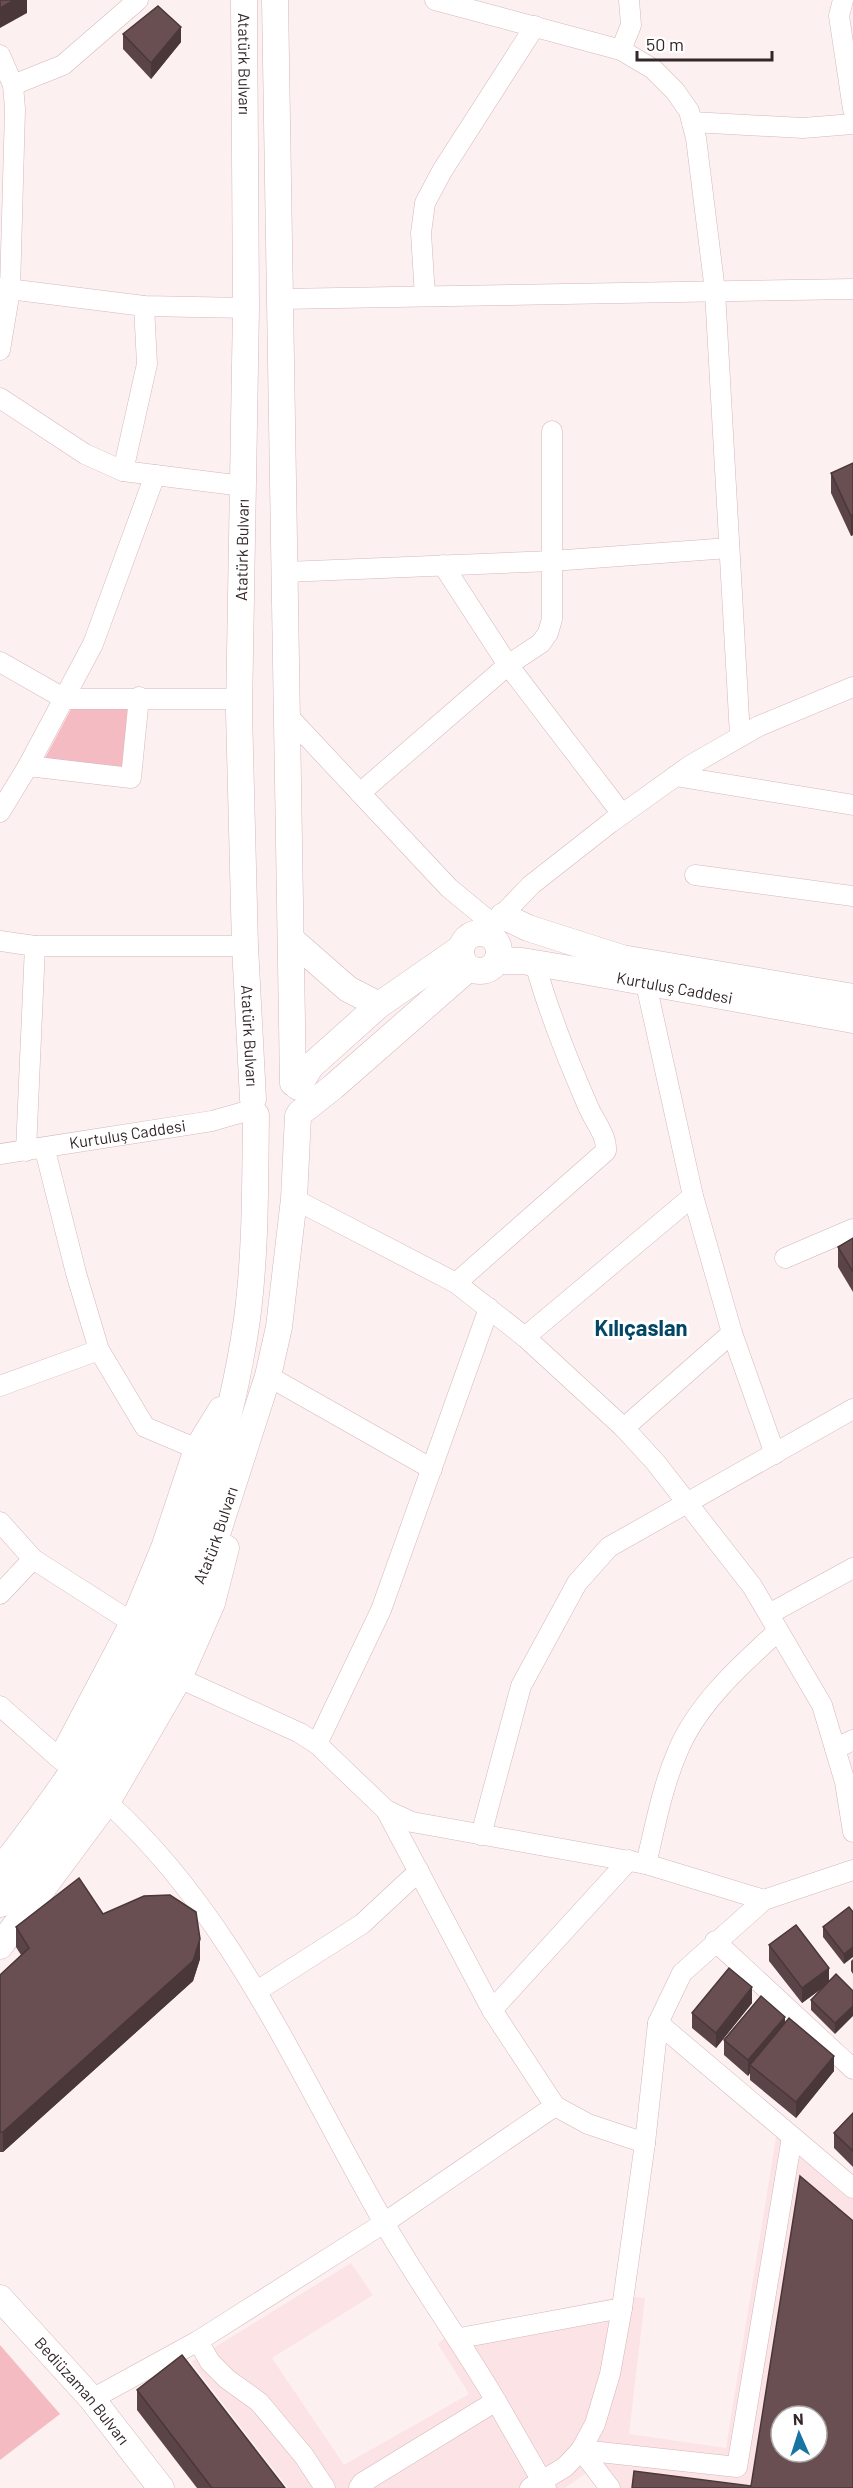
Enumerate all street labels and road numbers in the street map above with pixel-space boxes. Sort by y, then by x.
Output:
street label: Atatürk Bulvarı [235,13,255,115]
street label: Atatürk Bulvarı [231,499,252,601]
street label: Kurtuluş Caddesi [615,967,734,1007]
street label: Atatürk Bulvarı [238,984,262,1087]
street label: Kurtuluş Caddesi [68,1115,187,1152]
street label: Atatürk Bulvarı [189,1484,241,1586]
street label: Bediüzaman Bulvarı [31,2333,134,2448]

